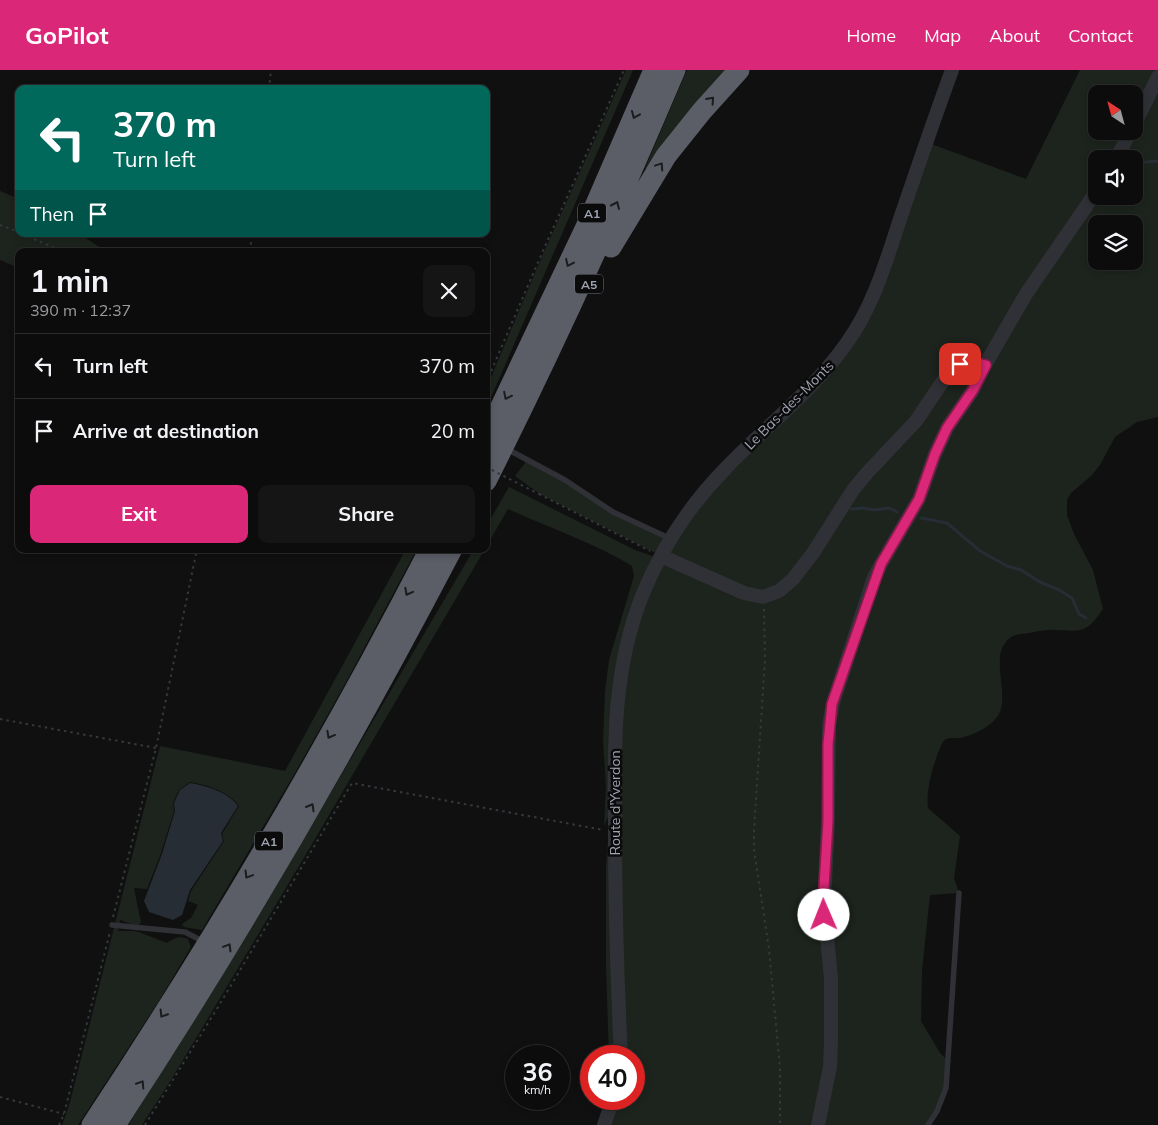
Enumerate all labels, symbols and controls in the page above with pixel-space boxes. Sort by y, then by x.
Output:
text: GoPilot [25,20,109,50]
text: Home [846,24,896,47]
text: Map [924,24,961,47]
text: About [989,24,1040,47]
text: Contact [1068,24,1133,47]
north arrow [1088,85,1142,140]
map controls [1088,85,1143,270]
one-way arrow [705,97,714,106]
text: 370 m [113,102,217,146]
icon: left [30,105,95,170]
one-way arrow [630,110,641,119]
text: Turn left [113,145,196,173]
button: sound [1088,150,1143,205]
one-way arrow [654,162,663,172]
icon: arrive [84,200,112,228]
one-way arrow [610,201,621,210]
text: Then [30,202,74,226]
road number: A1 [578,204,606,222]
button: layers [1088,215,1143,270]
one-way arrow [565,258,575,267]
text: 1 min [30,262,109,300]
button: close [423,265,475,317]
road number: A5 [575,274,603,293]
text: 390 m · 12:37 [30,300,131,320]
pin [939,343,981,385]
icon: arrive [946,350,974,378]
icon: left [30,352,58,380]
text: Turn left [73,354,148,378]
text: 370 m [419,354,475,378]
street label: Le Bas-des-Monts [741,357,837,453]
one-way arrow [503,391,513,400]
icon: arrive [30,417,58,445]
text: Arrive at destination [73,419,259,443]
text: 20 m [431,419,475,443]
button: Exit [30,485,248,543]
button: Share [258,485,475,543]
one-way arrow [404,587,414,596]
one-way arrow [326,729,336,738]
street label: Route d'Yverdon [606,750,624,856]
one-way arrow [304,803,314,812]
road number: A1 [255,831,283,850]
one-way arrow [245,870,255,879]
position arrow [797,888,849,940]
one-way arrow [221,943,231,952]
one-way arrow [160,1008,170,1017]
speed limit sign: 40 [580,1045,645,1110]
text: 36 [522,1056,553,1087]
one-way arrow [135,1080,145,1089]
text: km/h [524,1082,551,1097]

